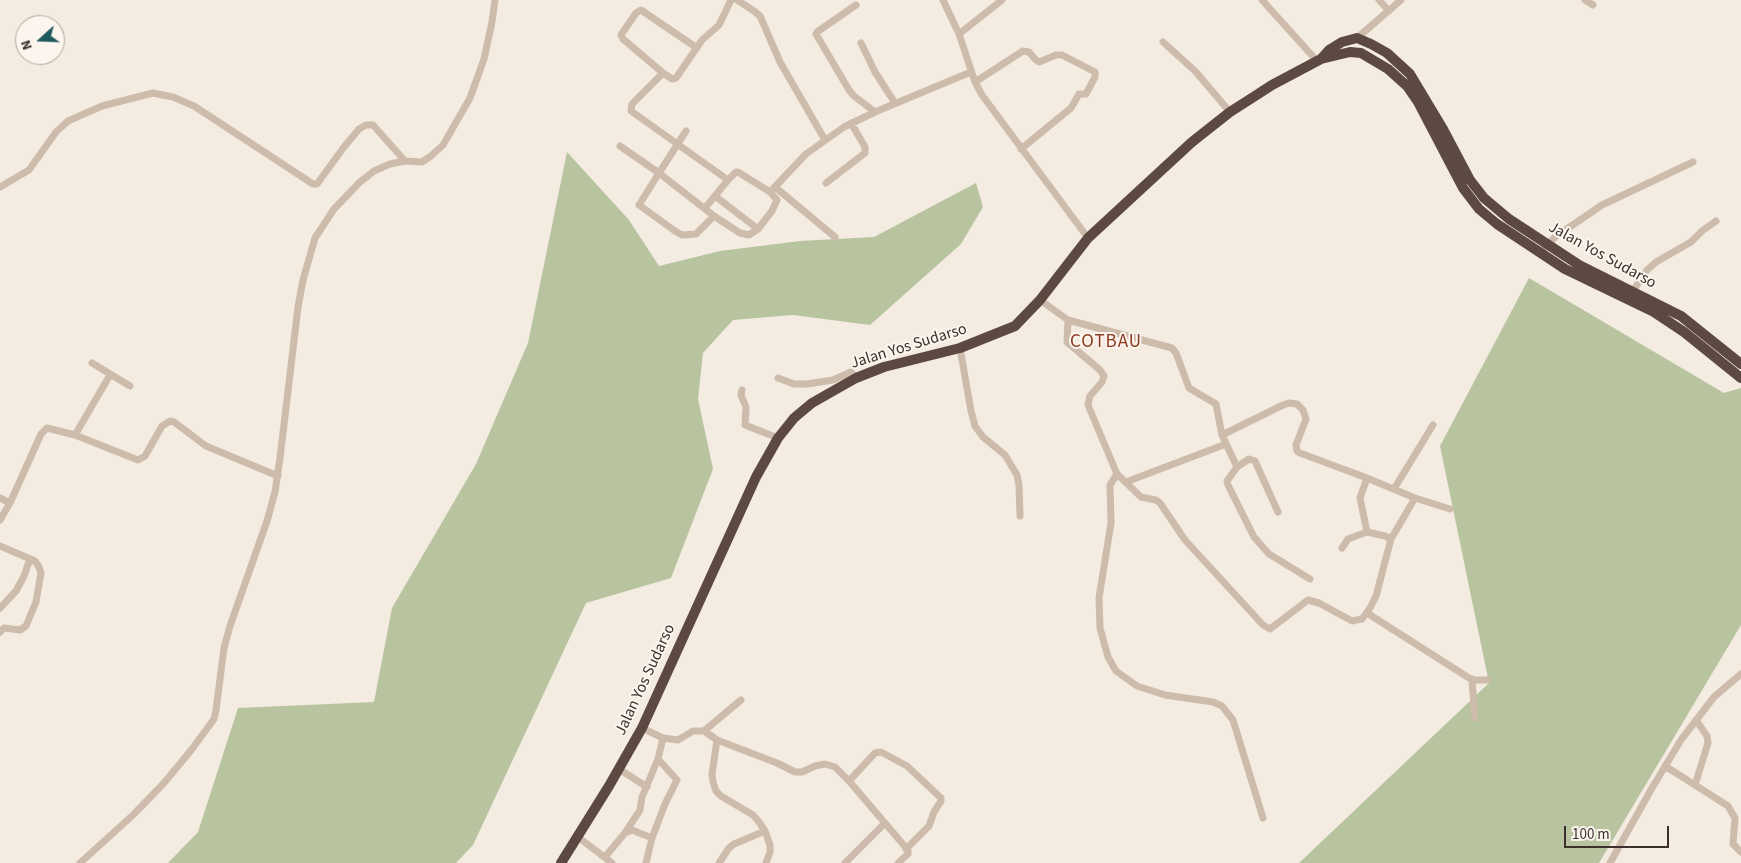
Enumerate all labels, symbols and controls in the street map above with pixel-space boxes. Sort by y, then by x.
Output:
north arrow [15,15,65,65]
text: N [16,37,38,53]
street label: Jalan Yos Sudarso [1545,218,1659,294]
street label: Jalan Yos Sudarso [849,320,969,374]
district label: COTBAU [1069,332,1143,354]
street label: Jalan Yos Sudarso [612,621,680,739]
scale bar [1566,816,1671,848]
text: 100 m [1572,824,1610,845]

